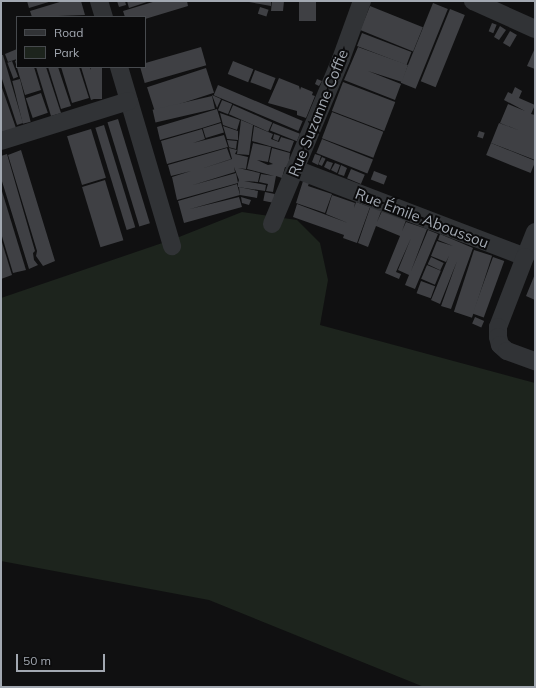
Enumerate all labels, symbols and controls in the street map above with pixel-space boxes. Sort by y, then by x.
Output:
legend [16,16,146,68]
text: Road [54,25,83,40]
text: Park [54,45,79,60]
street label: Rue Suzanne Coffie [284,47,352,179]
street label: Rue Émile Aboussou [353,184,491,252]
scale bar [18,646,107,672]
text: 50 m [23,653,51,668]

